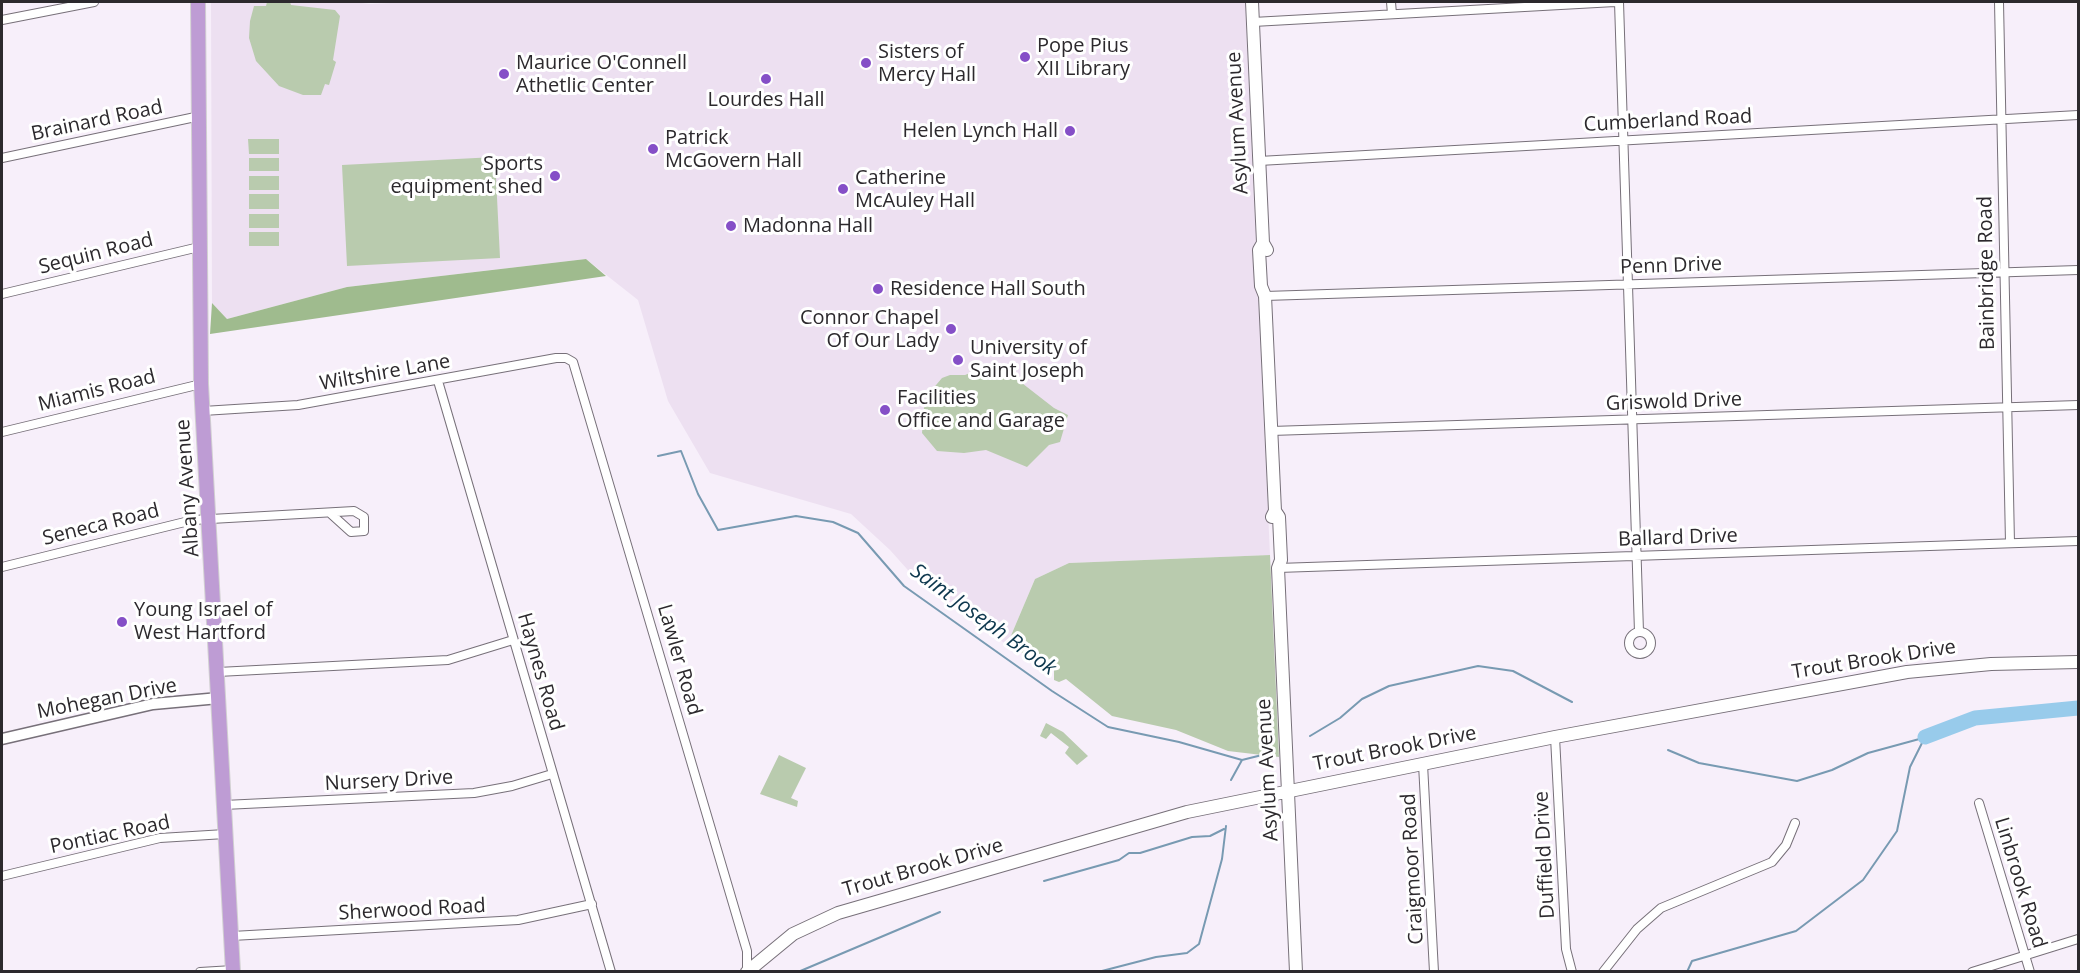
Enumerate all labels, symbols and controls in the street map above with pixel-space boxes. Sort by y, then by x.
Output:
place label: Pope Pius XII Library [1037,34,1130,81]
place label: Sisters of Mercy Hall [878,40,976,87]
marker: Pope Pius XII Library [1018,50,1032,64]
place label: Maurice O'Connell Athetlic Center [516,51,687,98]
street label: Asylum Avenue [1222,51,1254,195]
marker: Sisters of Mercy Hall [859,56,873,70]
marker: Maurice O'Connell Athetlic Center [497,67,511,81]
marker: Lourdes Hall [759,72,773,86]
place label: Lourdes Hall [707,88,825,112]
street label: Brainard Road [29,95,165,147]
street label: Cumberland Road [1583,105,1753,137]
place label: Helen Lynch Hall [903,119,1058,143]
marker: Helen Lynch Hall [1063,124,1077,138]
place label: Patrick McGovern Hall [665,126,802,173]
marker: Patrick McGovern Hall [646,142,660,156]
place label: Sports equipment shed [390,152,543,199]
place label: Catherine McAuley Hall [855,166,975,213]
marker: Sports equipment shed [548,169,562,183]
marker: Catherine McAuley Hall [836,182,850,196]
street label: Bainbridge Road [1974,196,2000,350]
place label: Madonna Hall [743,214,873,238]
marker: Madonna Hall [724,219,738,233]
street label: Sequin Road [36,228,156,280]
street label: Penn Drive [1620,252,1722,280]
place label: Residence Hall South [890,277,1086,301]
marker: Residence Hall South [871,282,885,296]
place label: Connor Chapel Of Our Lady [800,306,939,353]
marker: Connor Chapel Of Our Lady [944,322,958,336]
place label: University of Saint Joseph [970,336,1087,383]
street label: Wiltshire Lane [318,350,452,396]
marker: University of Saint Joseph [951,353,965,367]
street label: Miamis Road [36,365,158,417]
place label: Facilities Office and Garage [897,386,1065,433]
street label: Griswold Drive [1605,388,1743,416]
marker: Facilities Office and Garage [878,403,892,417]
street label: Albany Avenue [171,418,205,558]
street label: Seneca Road [40,499,162,551]
street label: Ballard Drive [1618,524,1738,552]
water label: Saint Joseph Brook [905,559,1061,681]
place label: Young Israel of West Hartford [134,598,272,645]
street label: Lawler Road [652,602,706,718]
street label: Haynes Road [512,610,568,734]
marker: Young Israel of West Hartford [115,615,129,629]
street label: Trout Brook Drive [1790,635,1958,685]
street label: Mohegan Drive [35,674,179,724]
street label: Asylum Avenue [1252,698,1284,842]
street label: Trout Brook Drive [1311,721,1479,777]
street label: Nursery Drive [324,766,454,796]
street label: Duffield Drive [1530,790,1560,920]
street label: Craigmoor Road [1397,793,1429,945]
street label: Pontiac Road [48,811,172,859]
street label: Linbrook Road [1989,815,2051,951]
street label: Trout Brook Drive [840,834,1006,902]
street label: Sherwood Road [338,894,486,926]

